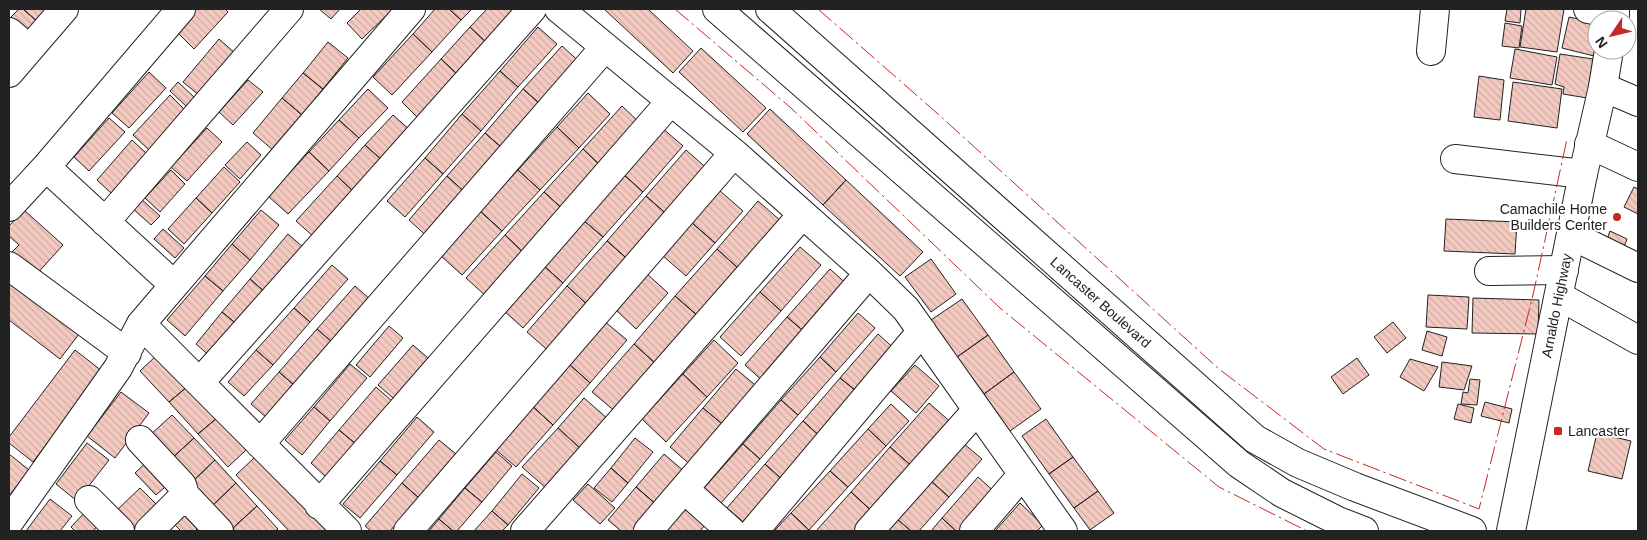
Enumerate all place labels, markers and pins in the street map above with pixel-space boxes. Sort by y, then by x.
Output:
place label: Camachile Home Builders Center [1500,201,1607,233]
marker: Camachile Home Builders Center [1611,211,1623,223]
place label: Lancaster [1568,423,1630,439]
marker: Lancaster [1552,425,1564,437]

